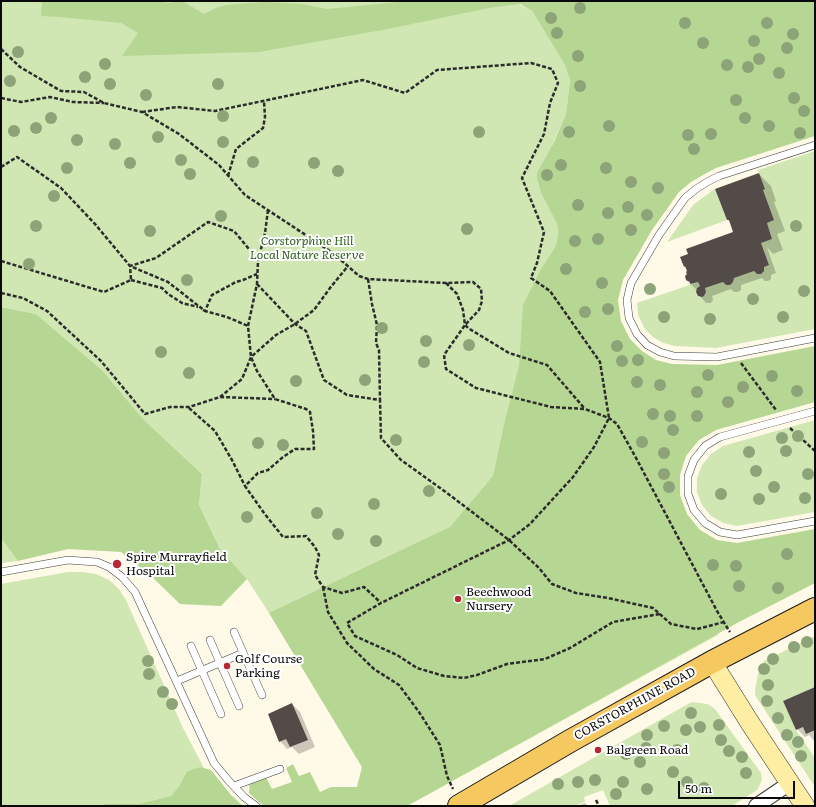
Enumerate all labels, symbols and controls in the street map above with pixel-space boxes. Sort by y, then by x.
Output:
park label: Corstorphine Hill Local Nature Reserve [250,234,364,262]
place label: Spire Murrayfield Hospital [126,550,227,578]
marker: Spire Murrayfield Hospital [111,558,123,570]
place label: Beechwood Nursery [466,585,531,613]
marker: Beechwood Nursery [453,594,463,604]
place label: Golf Course Parking [235,652,302,680]
marker: Golf Course Parking [222,661,232,671]
street label: CORSTORPHINE ROAD [572,665,698,743]
place label: Balgreen Road [606,743,688,757]
marker: Balgreen Road [593,745,603,755]
scale bar [680,773,797,799]
text: 50 m [685,779,712,797]

